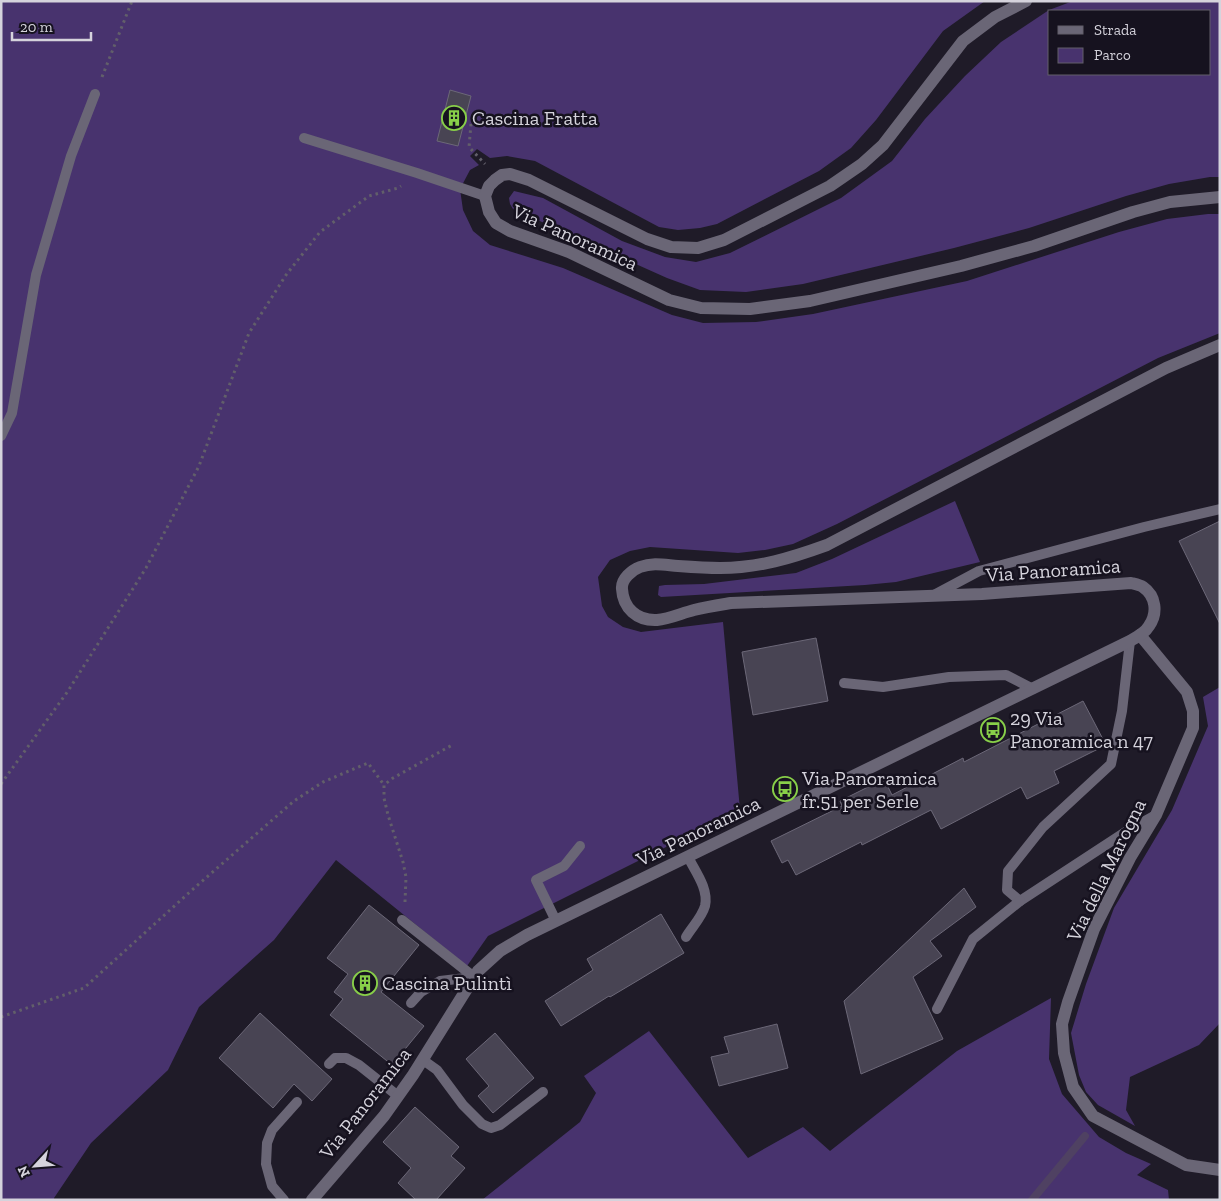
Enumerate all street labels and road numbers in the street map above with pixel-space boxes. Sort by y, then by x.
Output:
street label: Via Panoramica [508,198,642,276]
street label: Via Panoramica [984,553,1121,587]
street label: Via Panoramica [631,790,764,872]
street label: Via della Marogna [1061,795,1151,946]
street label: Via Panoramica [313,1042,416,1164]

